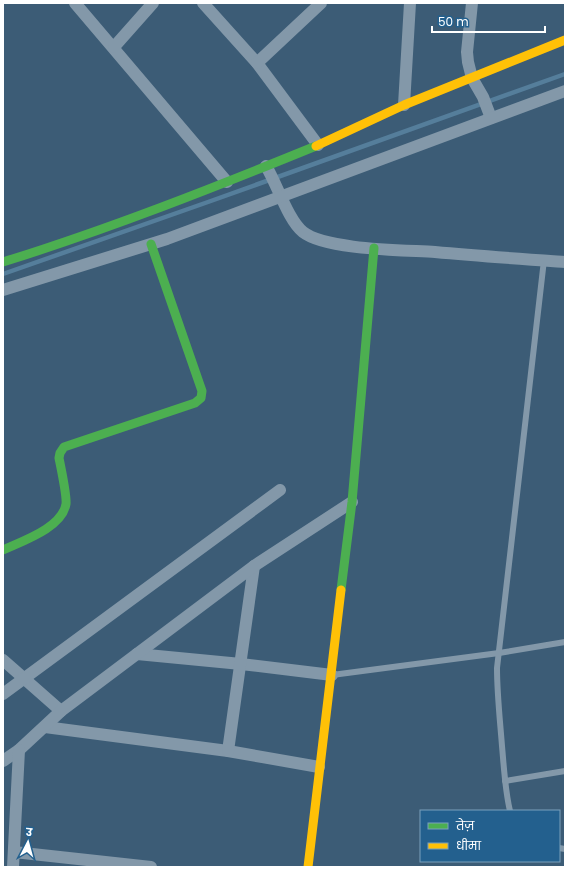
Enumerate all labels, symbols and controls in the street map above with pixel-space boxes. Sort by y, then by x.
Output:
scale bar [432,8,545,34]
text: 50 m [438,13,469,30]
legend [420,810,560,862]
text: तेज़ [455,817,475,834]
north arrow [8,822,48,862]
text: उ [24,824,34,840]
text: धीमा [456,837,482,854]

